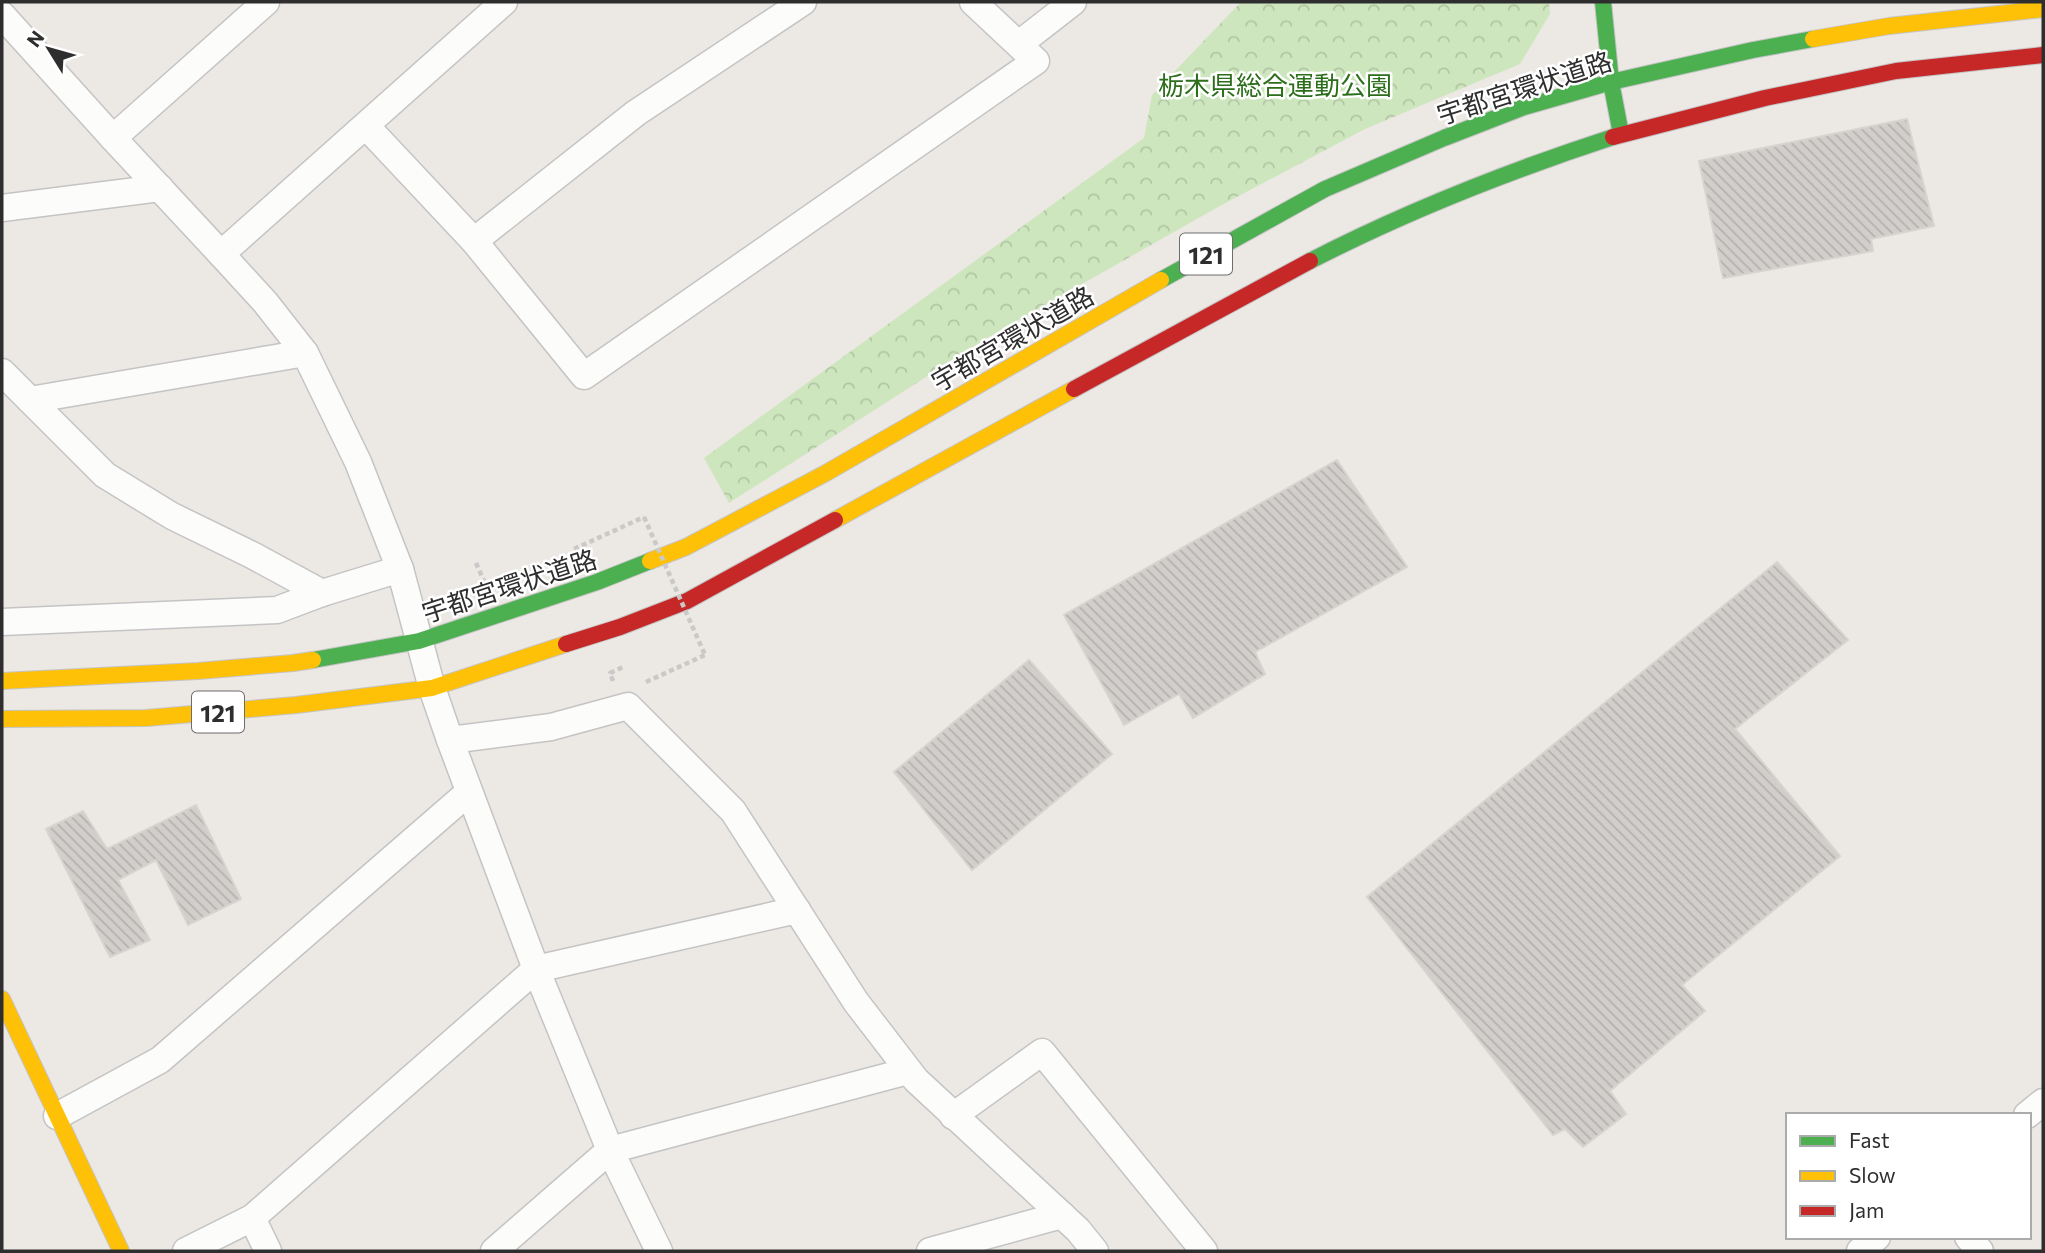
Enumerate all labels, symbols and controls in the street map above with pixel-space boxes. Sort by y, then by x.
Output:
north arrow [14,14,84,84]
text: N [22,26,49,51]
street label: 宇都宮環状道路 [1433,44,1615,130]
park label: 栃木県総合運動公園 [1158,69,1392,100]
road number: 121 [1180,233,1232,274]
street label: 宇都宮環状道路 [925,279,1099,397]
street label: 宇都宮環状道路 [418,542,600,628]
road number: 121 [192,692,244,732]
legend [1786,1113,2031,1239]
text: Fast [1849,1127,1890,1152]
text: Slow [1849,1162,1896,1187]
text: Jam [1849,1197,1884,1222]

